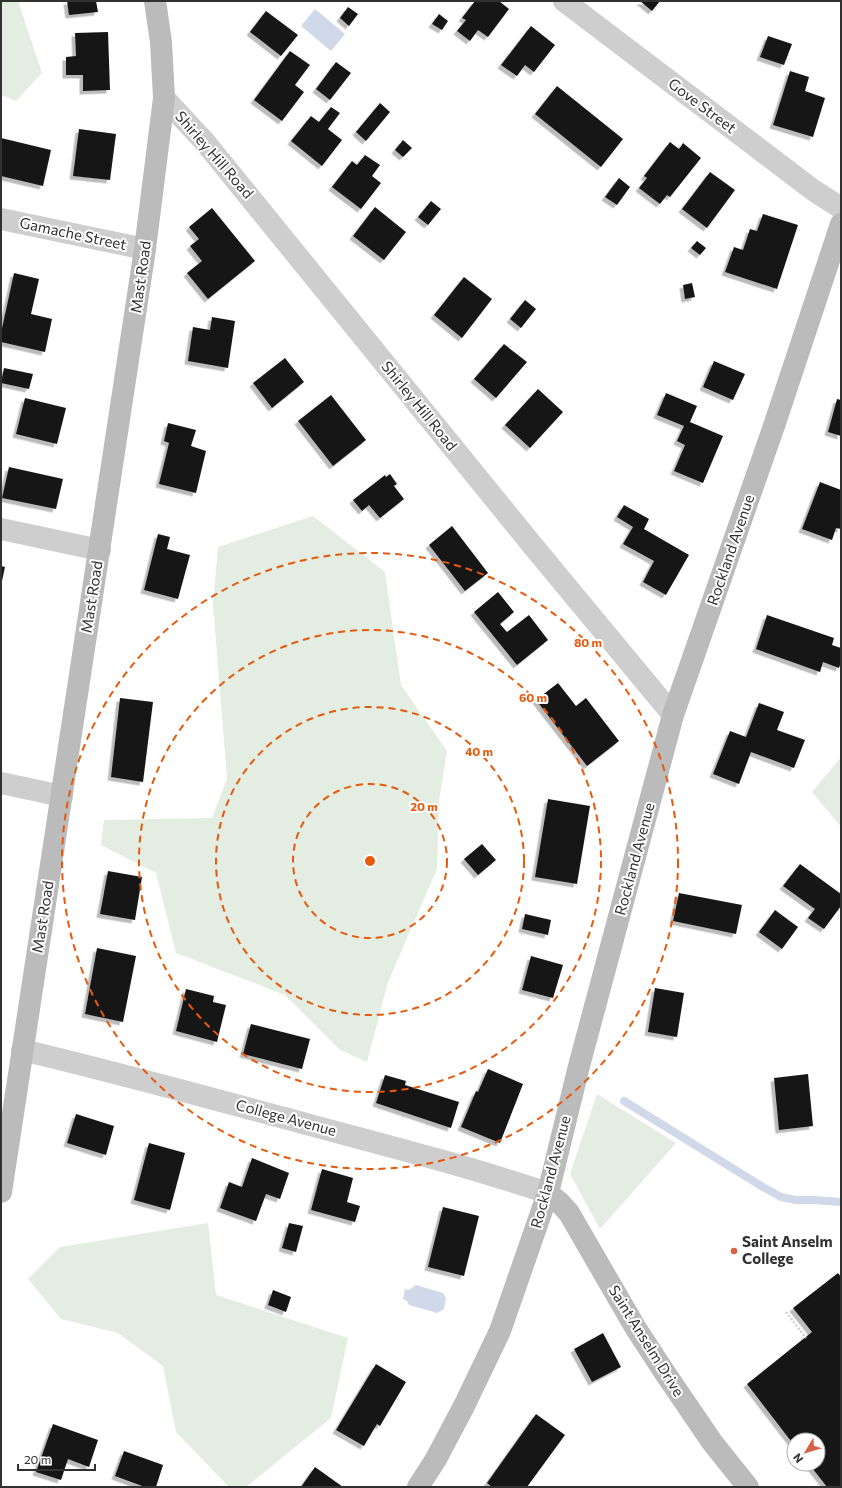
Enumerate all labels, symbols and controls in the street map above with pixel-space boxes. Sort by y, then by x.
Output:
street label: Gove Street [665,74,740,137]
street label: Shirley Hill Road [172,107,258,202]
street label: Gamache Street [18,213,128,253]
street label: Mast Road [126,240,154,314]
street label: Shirley Hill Road [378,357,461,454]
street label: Rockland Avenue [703,492,757,607]
street label: Mast Road [76,559,106,634]
text: 80 m [574,635,602,649]
text: 60 m [519,690,547,704]
text: 40 m [465,744,493,758]
text: 20 m [410,799,438,813]
street label: Rockland Avenue [610,800,658,917]
centre of rings [363,854,377,868]
street label: Mast Road [27,879,57,954]
street label: College Avenue [234,1095,339,1139]
street label: Rockland Avenue [526,1113,574,1230]
place label: Saint Anselm College [742,1232,833,1267]
marker: Saint Anselm College [729,1246,739,1256]
street label: Saint Anselm Drive [605,1282,688,1400]
north arrow [786,1432,826,1472]
scale bar [18,1446,95,1472]
text: N [790,1451,805,1466]
text: 20 m [24,1452,51,1466]

